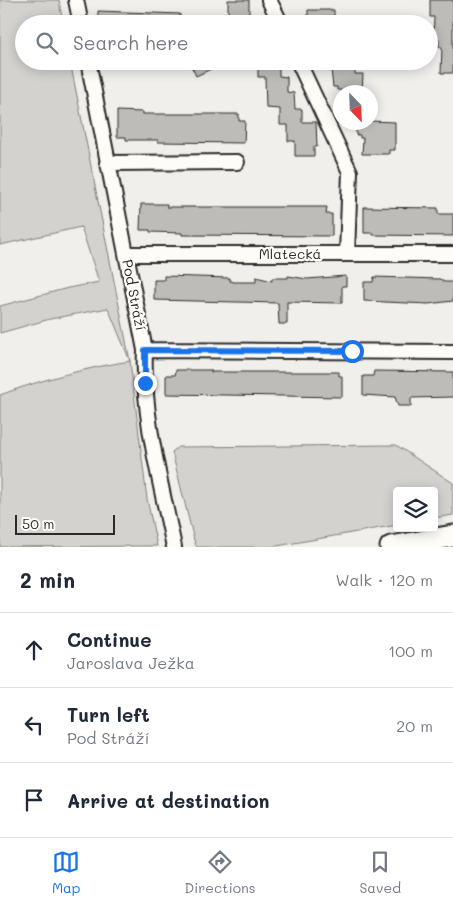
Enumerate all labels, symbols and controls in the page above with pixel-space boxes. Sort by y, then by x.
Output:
search box [15,15,438,70]
icon: search [33,29,61,57]
text: Search here [73,30,189,55]
north arrow [333,85,378,130]
street label: Mlatecká [259,244,321,263]
street label: Pod Stráží [118,258,151,332]
route start [341,340,364,363]
route end [134,372,157,395]
map controls [393,487,438,532]
button: layers [393,487,438,532]
scale bar [15,512,115,535]
text: 50 m [22,514,54,533]
text: 2 min [20,566,75,593]
text: Walk · 120 m [335,569,433,590]
text: Continue [67,627,152,652]
icon: ahead [20,636,48,664]
text: 100 m [388,640,433,661]
text: Jaroslava Ježka [67,652,195,673]
text: Turn left [67,702,150,727]
icon: left [20,711,48,739]
text: 20 m [396,715,433,736]
text: Pod Stráží [67,727,150,748]
icon: arrive [20,786,48,814]
text: Arrive at destination [67,788,270,813]
tab: Map [52,848,80,897]
tab: Directions [184,848,256,897]
tab: Saved [359,848,401,897]

